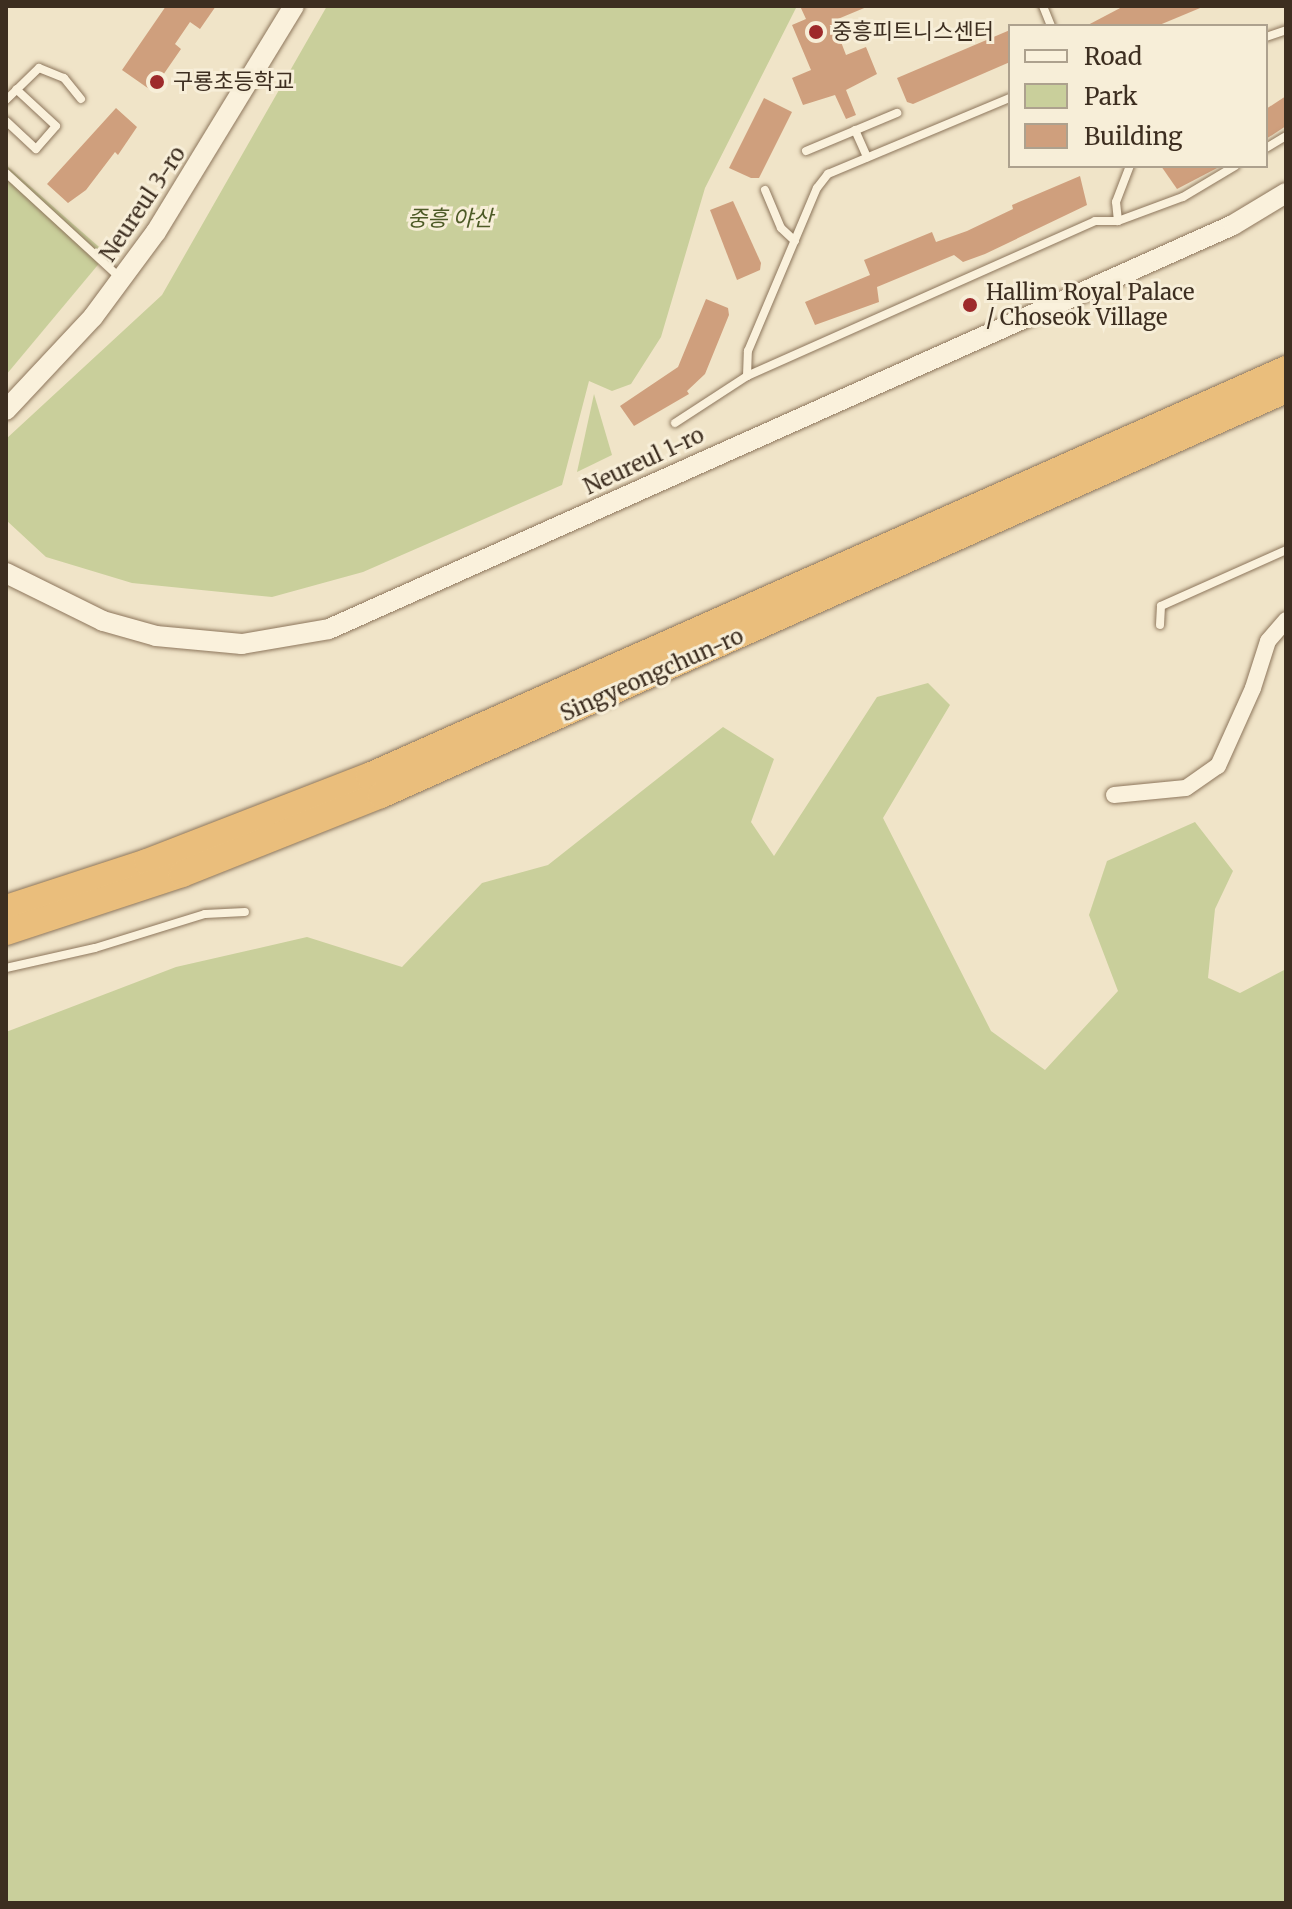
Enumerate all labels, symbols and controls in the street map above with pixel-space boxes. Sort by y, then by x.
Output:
place label: 중흥피트니스센터 [832,19,994,45]
marker: 중흥피트니스센터 [807,23,825,41]
legend [1008,24,1268,168]
text: Road [1084,41,1142,72]
place label: 구룡초등학교 [173,69,294,95]
marker: 구룡초등학교 [148,73,166,91]
text: Park [1084,81,1137,112]
text: Building [1084,121,1183,152]
street label: Neureul 3-ro [95,141,191,267]
park label: 중흥 야산 [407,206,493,232]
place label: Hallim Royal Palace / Choseok Village [986,279,1194,330]
marker: Hallim Royal Palace / Choseok Village [961,296,979,314]
street label: Neureul 1-ro [580,422,708,500]
street label: Singyeongchun-ro [556,623,748,727]

